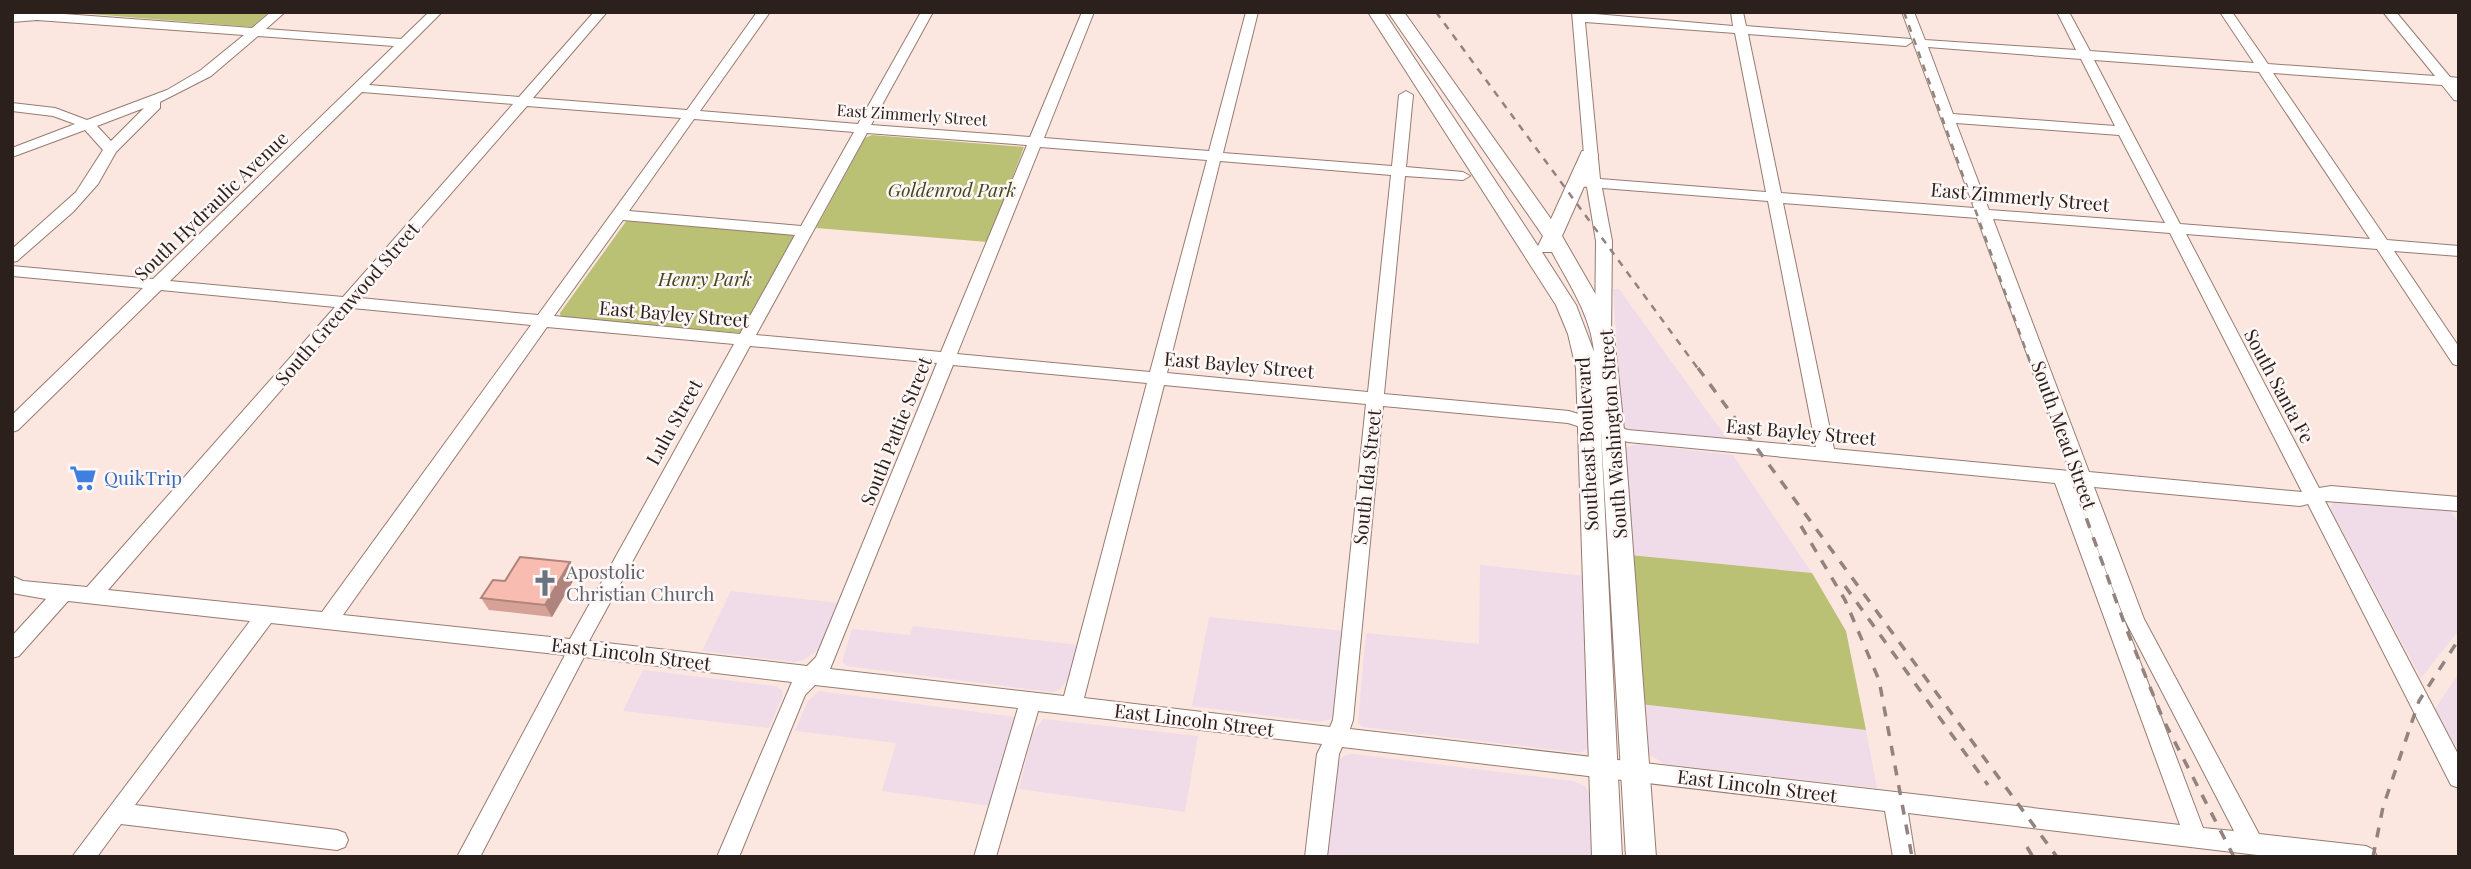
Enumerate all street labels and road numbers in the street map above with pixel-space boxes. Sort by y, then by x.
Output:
street label: East Zimmerly Street [836,99,988,130]
street label: South Hydraulic Avenue [128,125,293,286]
street label: East Zimmerly Street [1930,175,2111,217]
street label: South Greenwood Street [268,216,425,390]
street label: East Bayley Street [598,293,750,333]
street label: South Santa Fe [2239,324,2321,447]
street label: South Washington Street [1592,328,1632,540]
street label: East Bayley Street [1163,344,1315,384]
street label: South Pattie Street [853,352,937,509]
street label: Southeast Boulevard [1568,356,1604,532]
street label: South Mead Street [2026,357,2104,513]
street label: Lulu Street [639,374,708,469]
street label: South Ida Street [1346,407,1386,546]
street label: East Bayley Street [1725,411,1877,451]
street label: East Lincoln Street [550,630,713,676]
street label: East Lincoln Street [1113,696,1276,742]
street label: East Lincoln Street [1676,762,1839,808]

